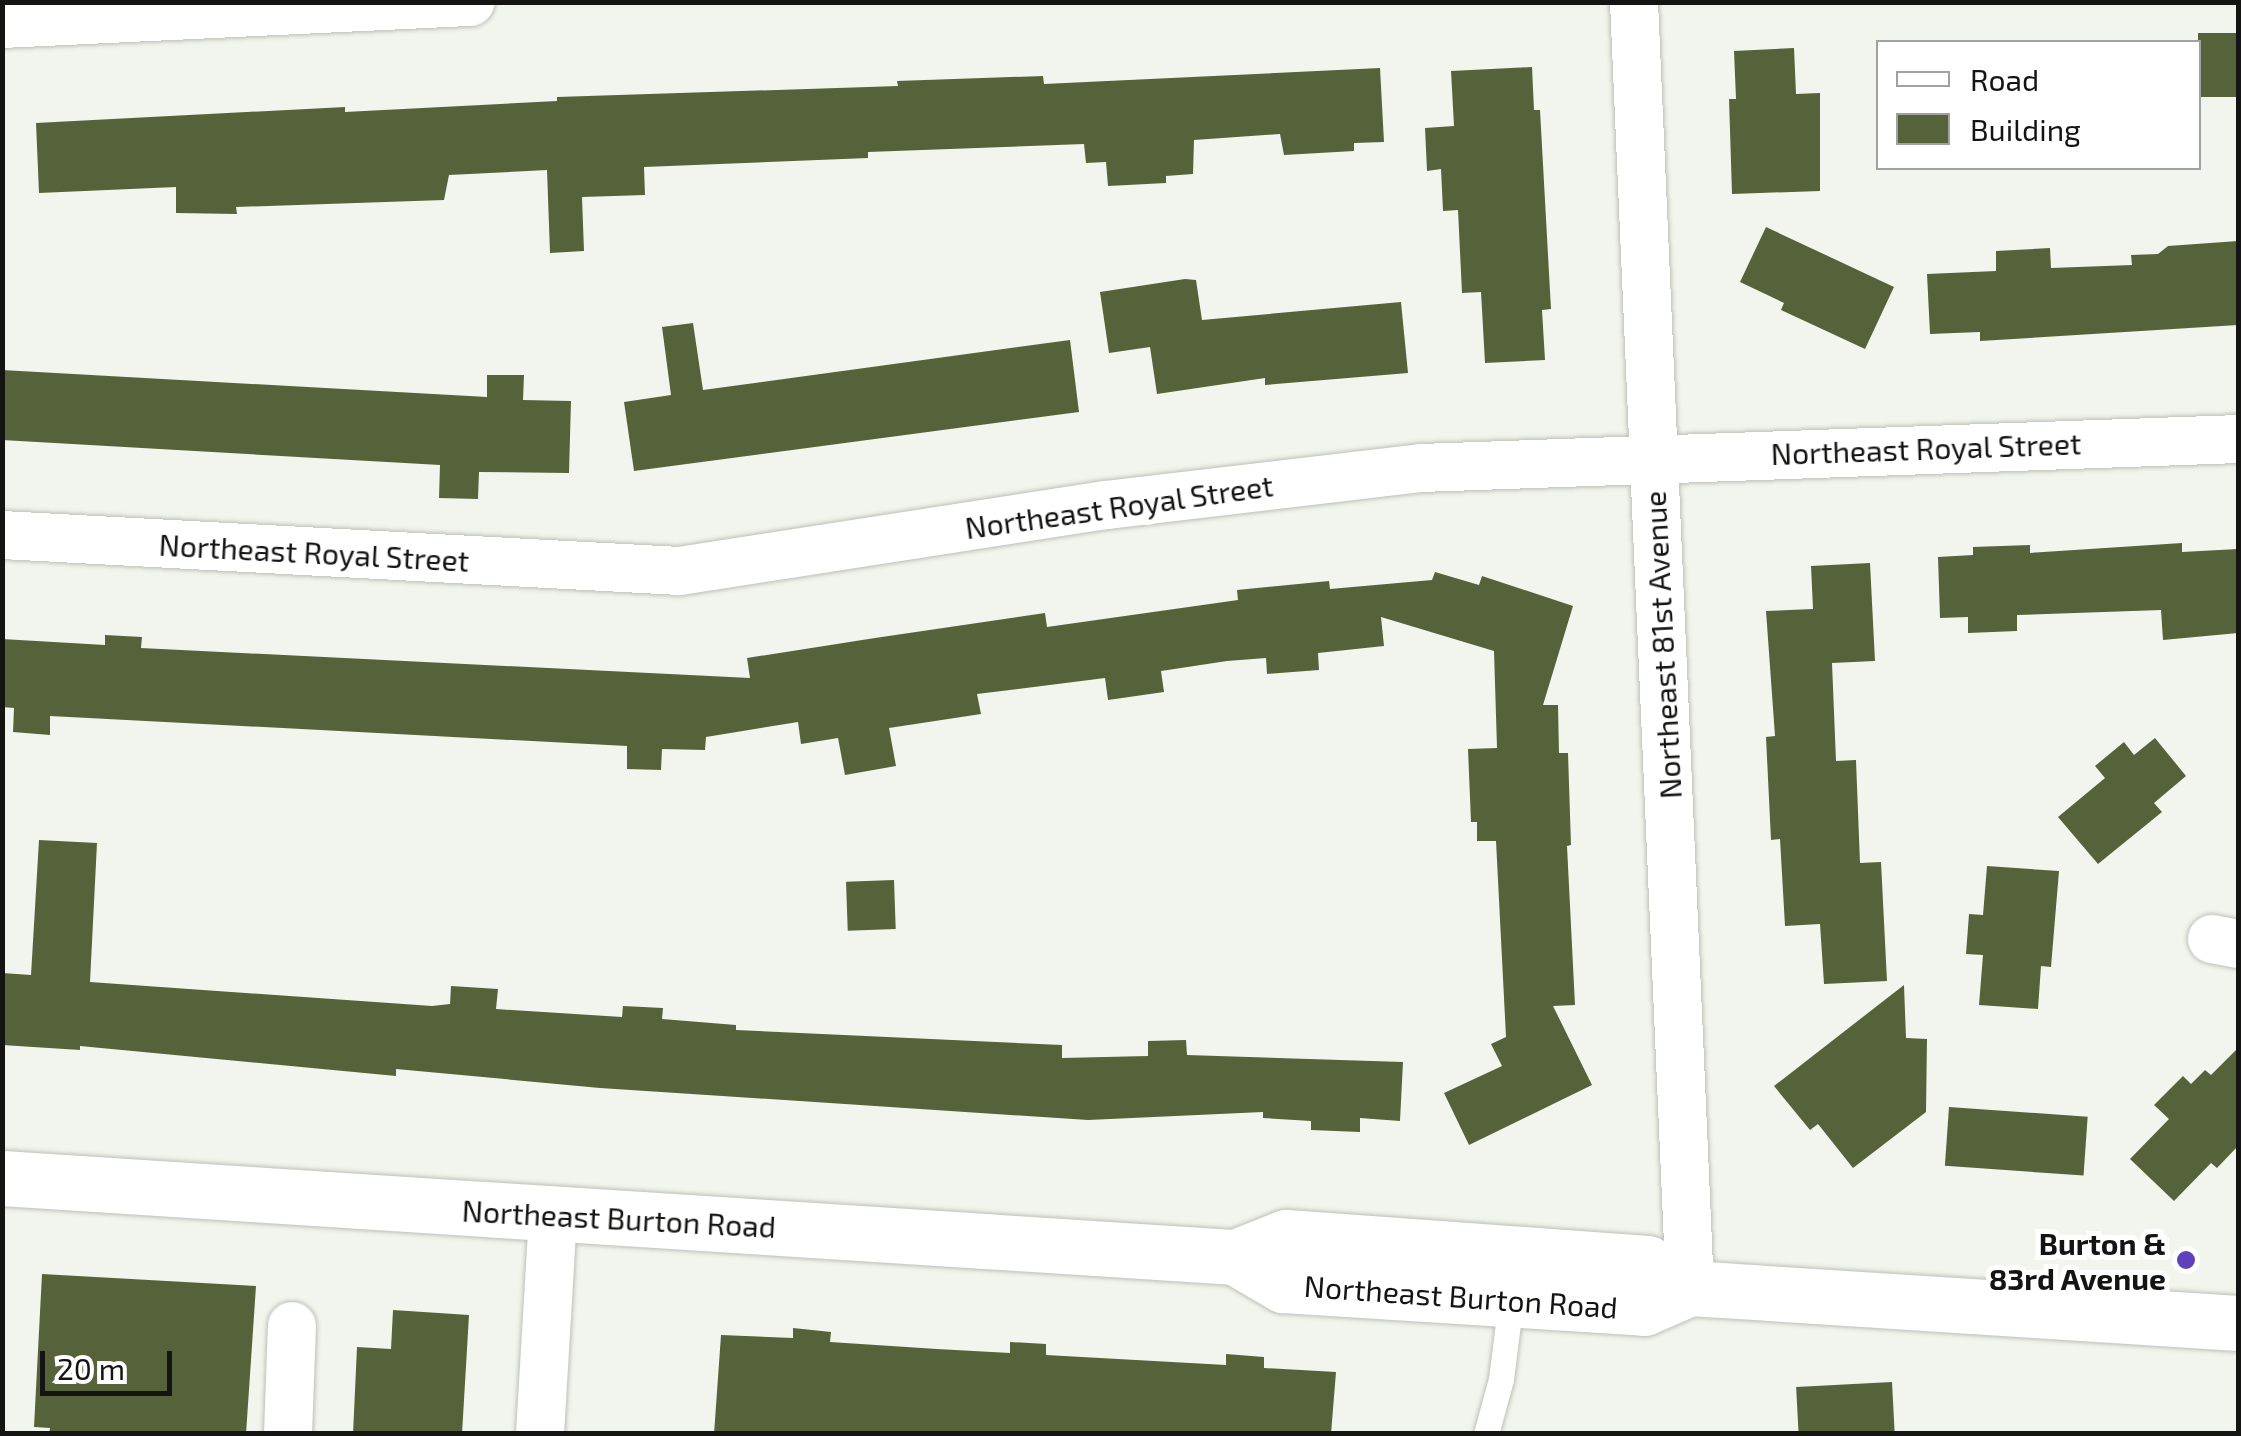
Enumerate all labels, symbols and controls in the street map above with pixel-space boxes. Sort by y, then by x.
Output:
legend [1876,40,2201,170]
text: Road [1970,61,2039,97]
text: Building [1970,111,2081,147]
street label: Northeast Royal Street [1770,425,2082,471]
street label: Northeast Royal Street [962,467,1276,545]
street label: Northeast 81st Avenue [1636,490,1688,800]
street label: Northeast Royal Street [158,526,470,578]
street label: Northeast Burton Road [461,1192,777,1244]
place label: Burton & 83rd Avenue [1988,1225,2166,1296]
marker: Burton & 83rd Avenue [2175,1249,2197,1271]
street label: Northeast Burton Road [1303,1267,1619,1325]
scale bar [45,1331,178,1393]
text: 20 m [57,1350,125,1386]

